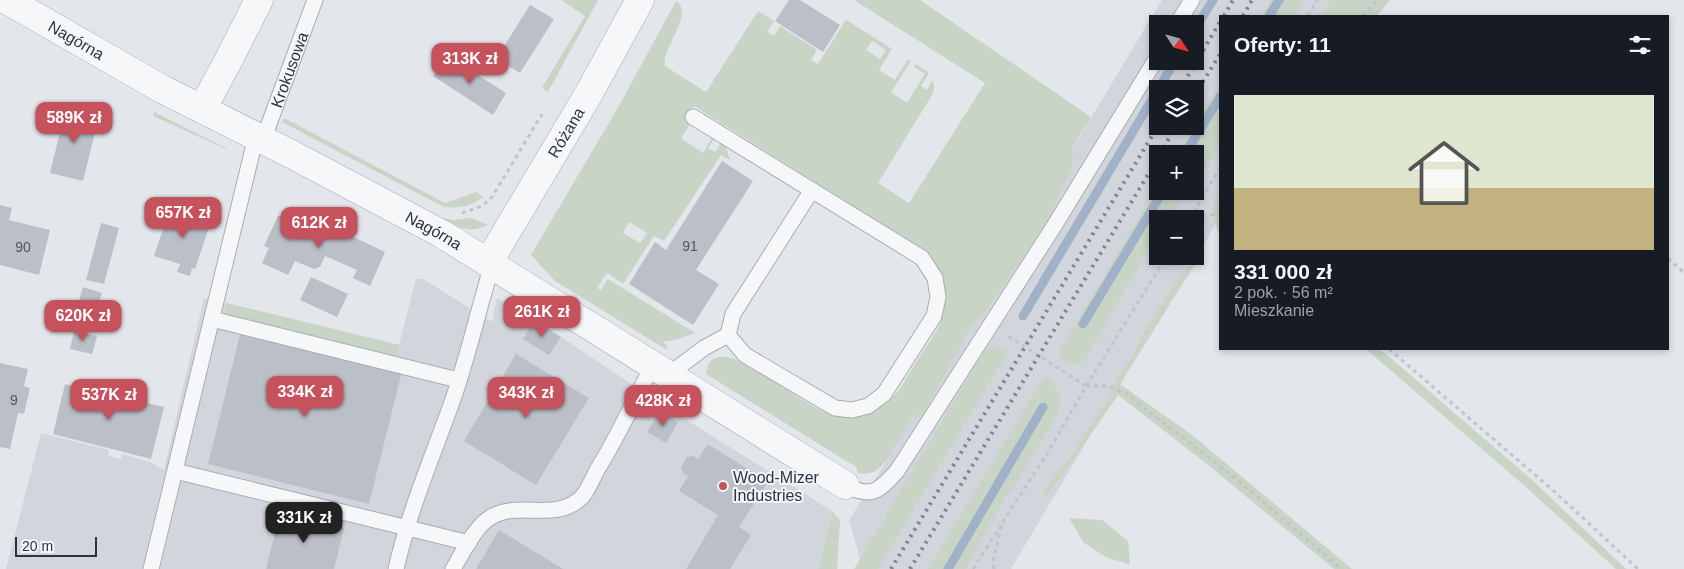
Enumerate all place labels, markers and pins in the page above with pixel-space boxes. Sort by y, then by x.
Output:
pin: 313K zł [424,42,516,85]
pin: 589K zł [28,102,120,144]
pin: 657K zł [137,196,229,239]
pin: 612K zł [273,206,365,249]
pin: 261K zł [496,296,588,338]
pin: 620K zł [37,300,129,342]
pin: 334K zł [259,376,351,418]
pin: 343K zł [480,376,572,419]
pin: 537K zł [63,378,155,421]
pin: 428K zł [617,384,709,427]
place label: Wood-Mizer Industries [733,469,820,504]
marker: Wood-Mizer Industries [717,480,729,492]
pin: 331K zł [258,502,350,544]

